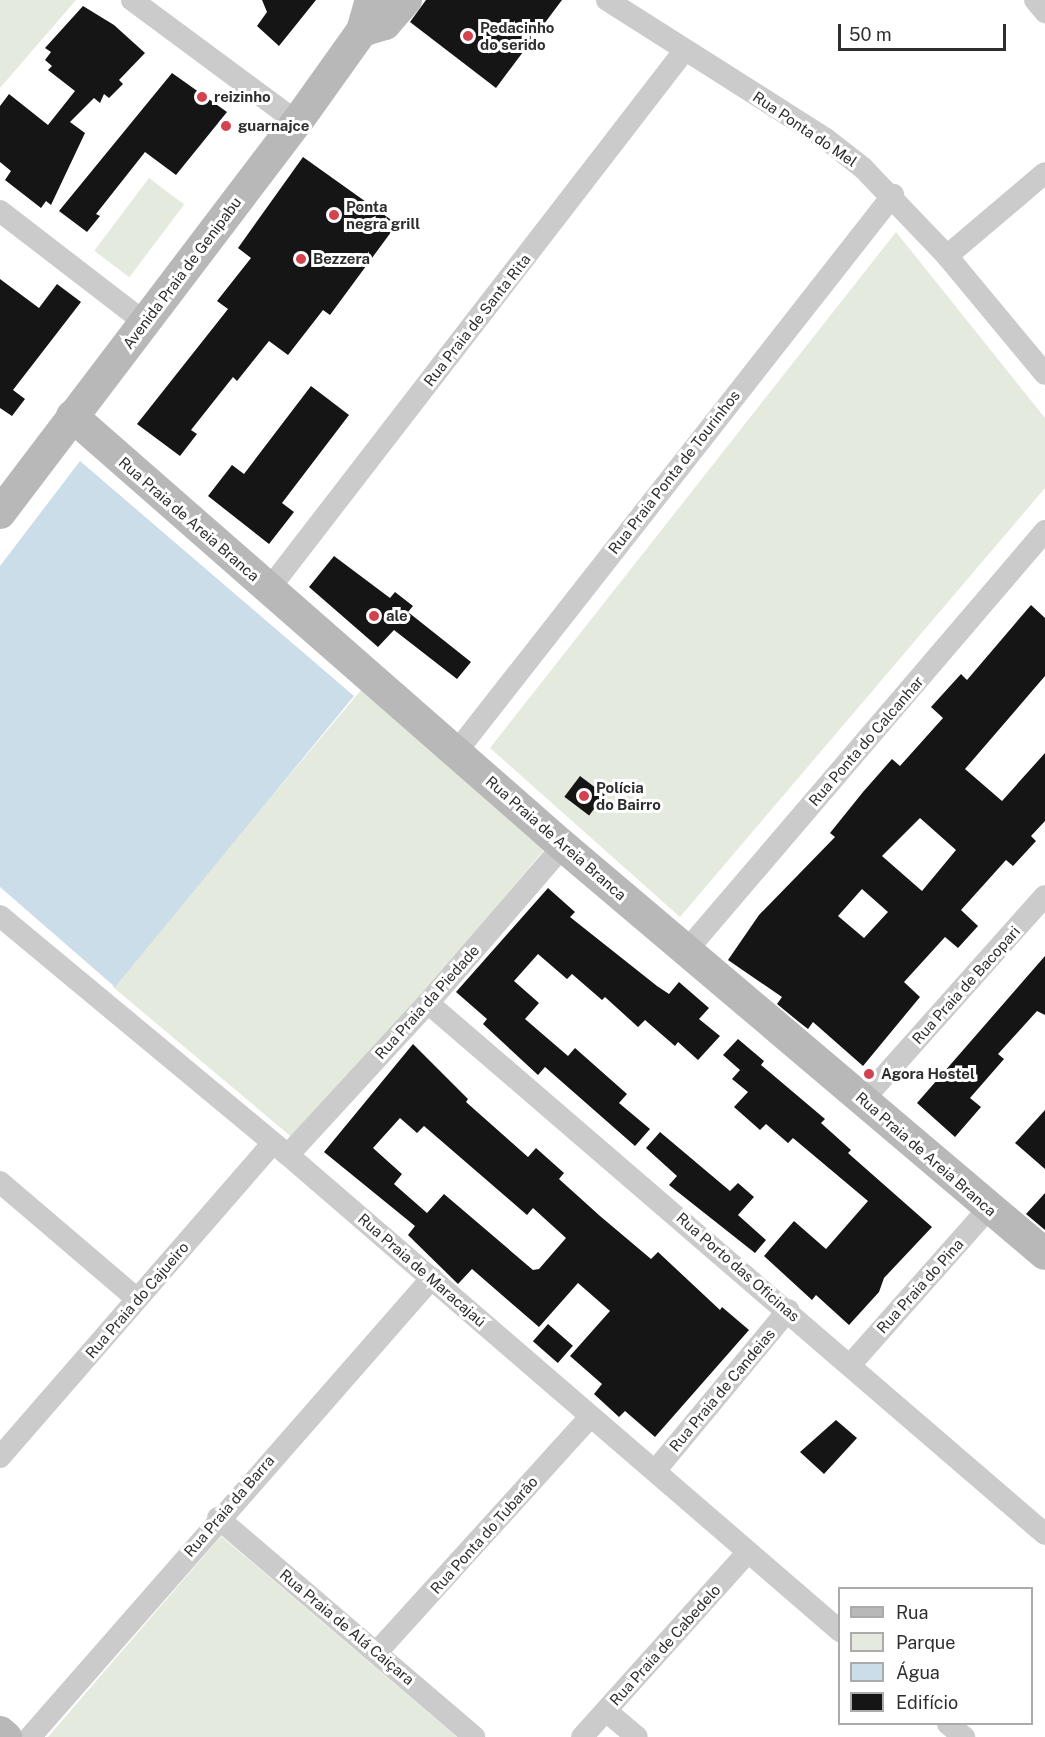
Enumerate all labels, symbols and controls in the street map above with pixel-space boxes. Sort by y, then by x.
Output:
scale bar [841,12,1009,50]
place label: Pedacinho do serido [480,18,554,53]
text: 50 m [849,24,892,45]
marker: Pedacinho do serido [461,29,475,43]
street label: Rua Ponta do Mel [749,87,861,171]
place label: reizinho [214,88,271,106]
marker: reizinho [195,90,209,104]
place label: guarnajce [238,117,309,135]
marker: guarnajce [219,119,233,133]
street label: Avenida Praia de Genipabu [119,193,245,353]
place label: Ponta negra grill [346,197,420,232]
marker: Ponta negra grill [327,208,341,222]
place label: Bezzera [313,250,370,268]
street label: Rua Praia de Santa Rita [420,250,534,390]
marker: Bezzera [294,252,308,266]
street label: Rua Praia Ponta de Tourinhos [604,387,744,557]
street label: Rua Praia de Areia Branca [115,453,263,585]
place label: ale [386,607,408,625]
marker: ale [367,609,381,623]
street label: Rua Ponta do Calcanhar [805,672,927,810]
street label: Rua Praia de Areia Branca [482,772,630,904]
place label: Polícia do Bairro [596,778,661,813]
marker: Polícia do Bairro [577,789,591,803]
street label: Rua Praia de Bacopari [908,922,1024,1048]
street label: Rua Praia da Piedade [371,941,483,1063]
place label: Agora Hostel [881,1065,975,1083]
marker: Agora Hostel [862,1067,876,1081]
street label: Rua Praia de Areia Branca [852,1088,1000,1220]
street label: Rua Porto das Oficinas [673,1209,803,1325]
street label: Rua Praia de Maracajaú [354,1210,490,1330]
street label: Rua Praia do Pina [873,1235,967,1337]
street label: Rua Praia do Cajueiro [81,1238,193,1362]
street label: Rua Praia de Candeias [665,1325,779,1455]
street label: Rua Praia da Barra [180,1452,278,1560]
street label: Rua Ponta do Tubarão [426,1472,542,1598]
street label: Rua Praia de Alá Caiçara [276,1565,418,1689]
street label: Rua Praia de Cabedelo [606,1581,724,1709]
legend [838,1587,1033,1725]
text: Rua [896,1602,928,1623]
text: Parque [896,1632,956,1653]
text: Água [896,1662,940,1683]
text: Edifício [896,1692,958,1713]

